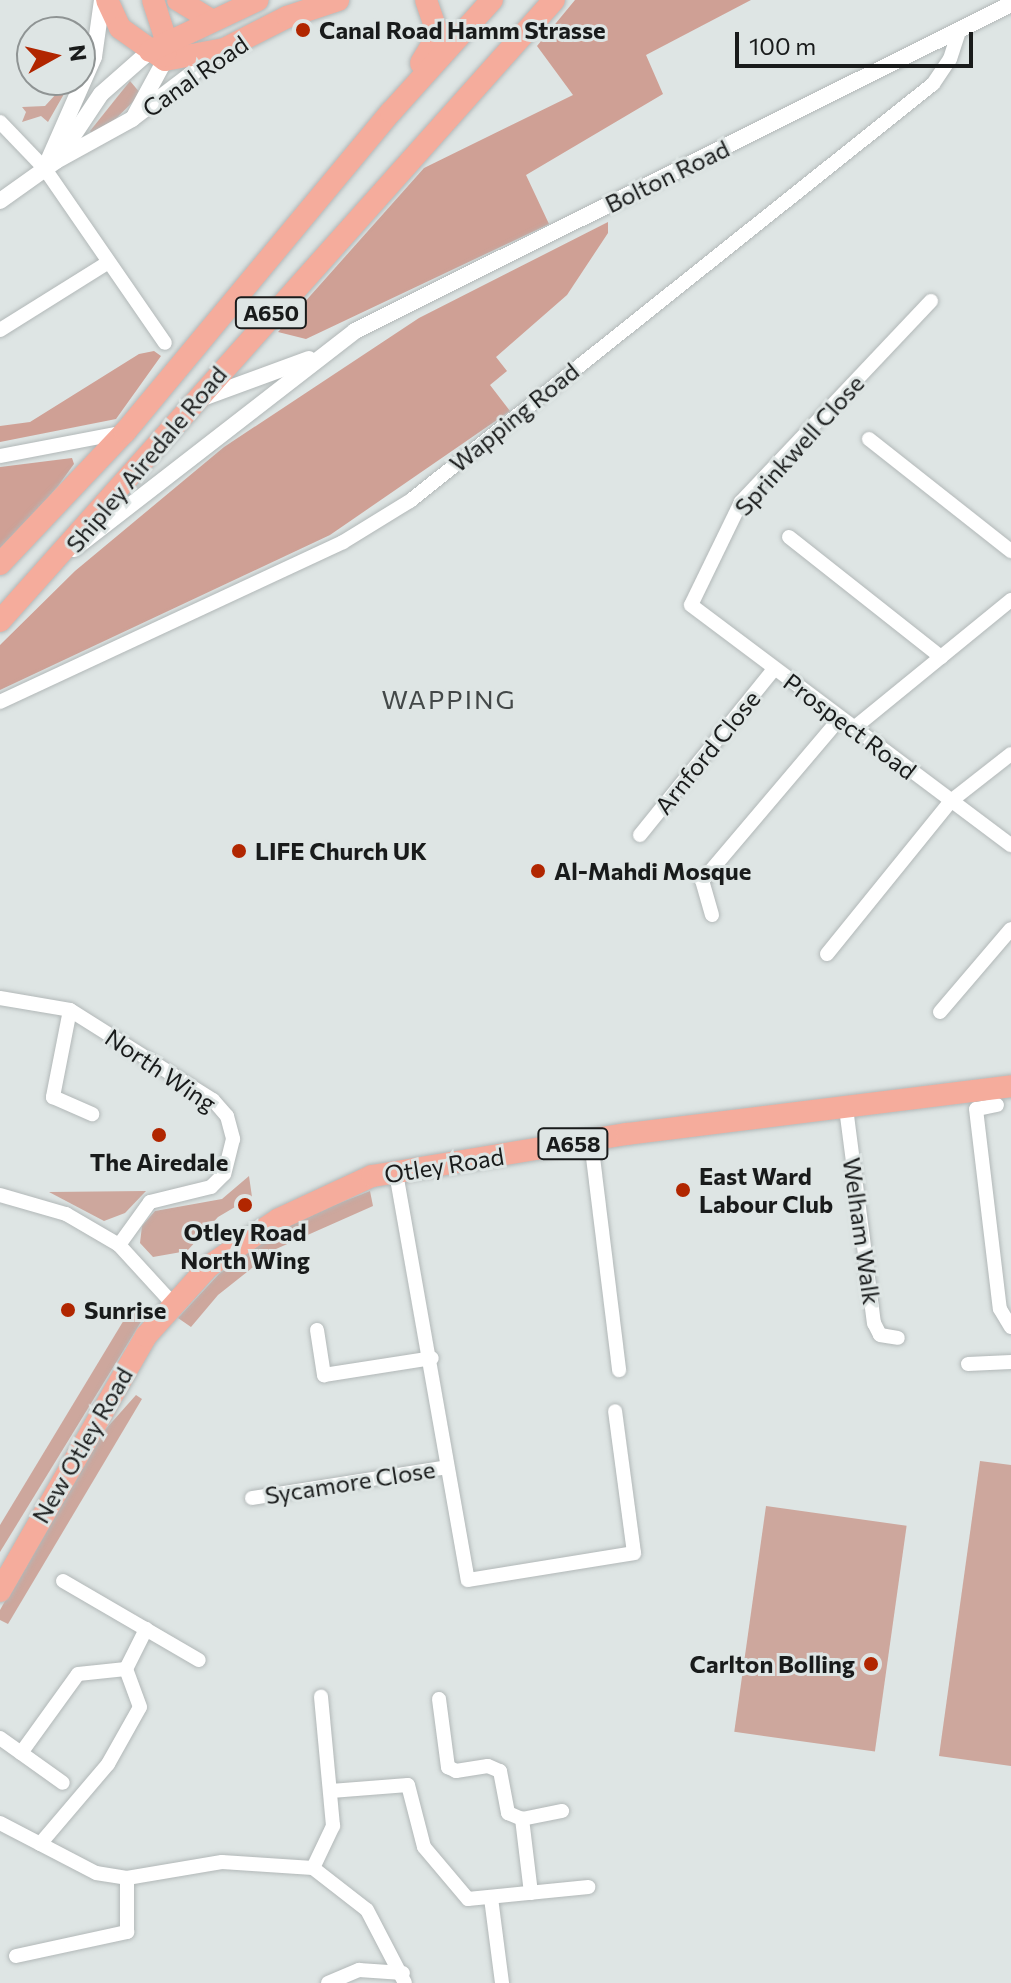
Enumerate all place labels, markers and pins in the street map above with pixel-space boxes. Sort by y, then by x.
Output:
place label: Canal Road Hamm Strasse [319,16,606,44]
marker: Canal Road Hamm Strasse [294,21,312,39]
place label: LIFE Church UK [255,837,427,865]
marker: LIFE Church UK [230,842,248,860]
place label: Al‐Mahdi Mosque [554,857,751,885]
marker: Al‐Mahdi Mosque [529,862,547,880]
marker: The Airedale [150,1126,168,1144]
place label: The Airedale [90,1148,228,1176]
place label: East Ward Labour Club [699,1162,833,1218]
marker: East Ward Labour Club [674,1181,692,1199]
marker: Otley Road North Wing [236,1196,254,1214]
place label: Otley Road North Wing [180,1218,310,1274]
place label: Sunrise [84,1296,166,1324]
marker: Sunrise [59,1301,77,1319]
place label: Carlton Bolling [690,1650,855,1678]
marker: Carlton Bolling [862,1655,880,1673]

